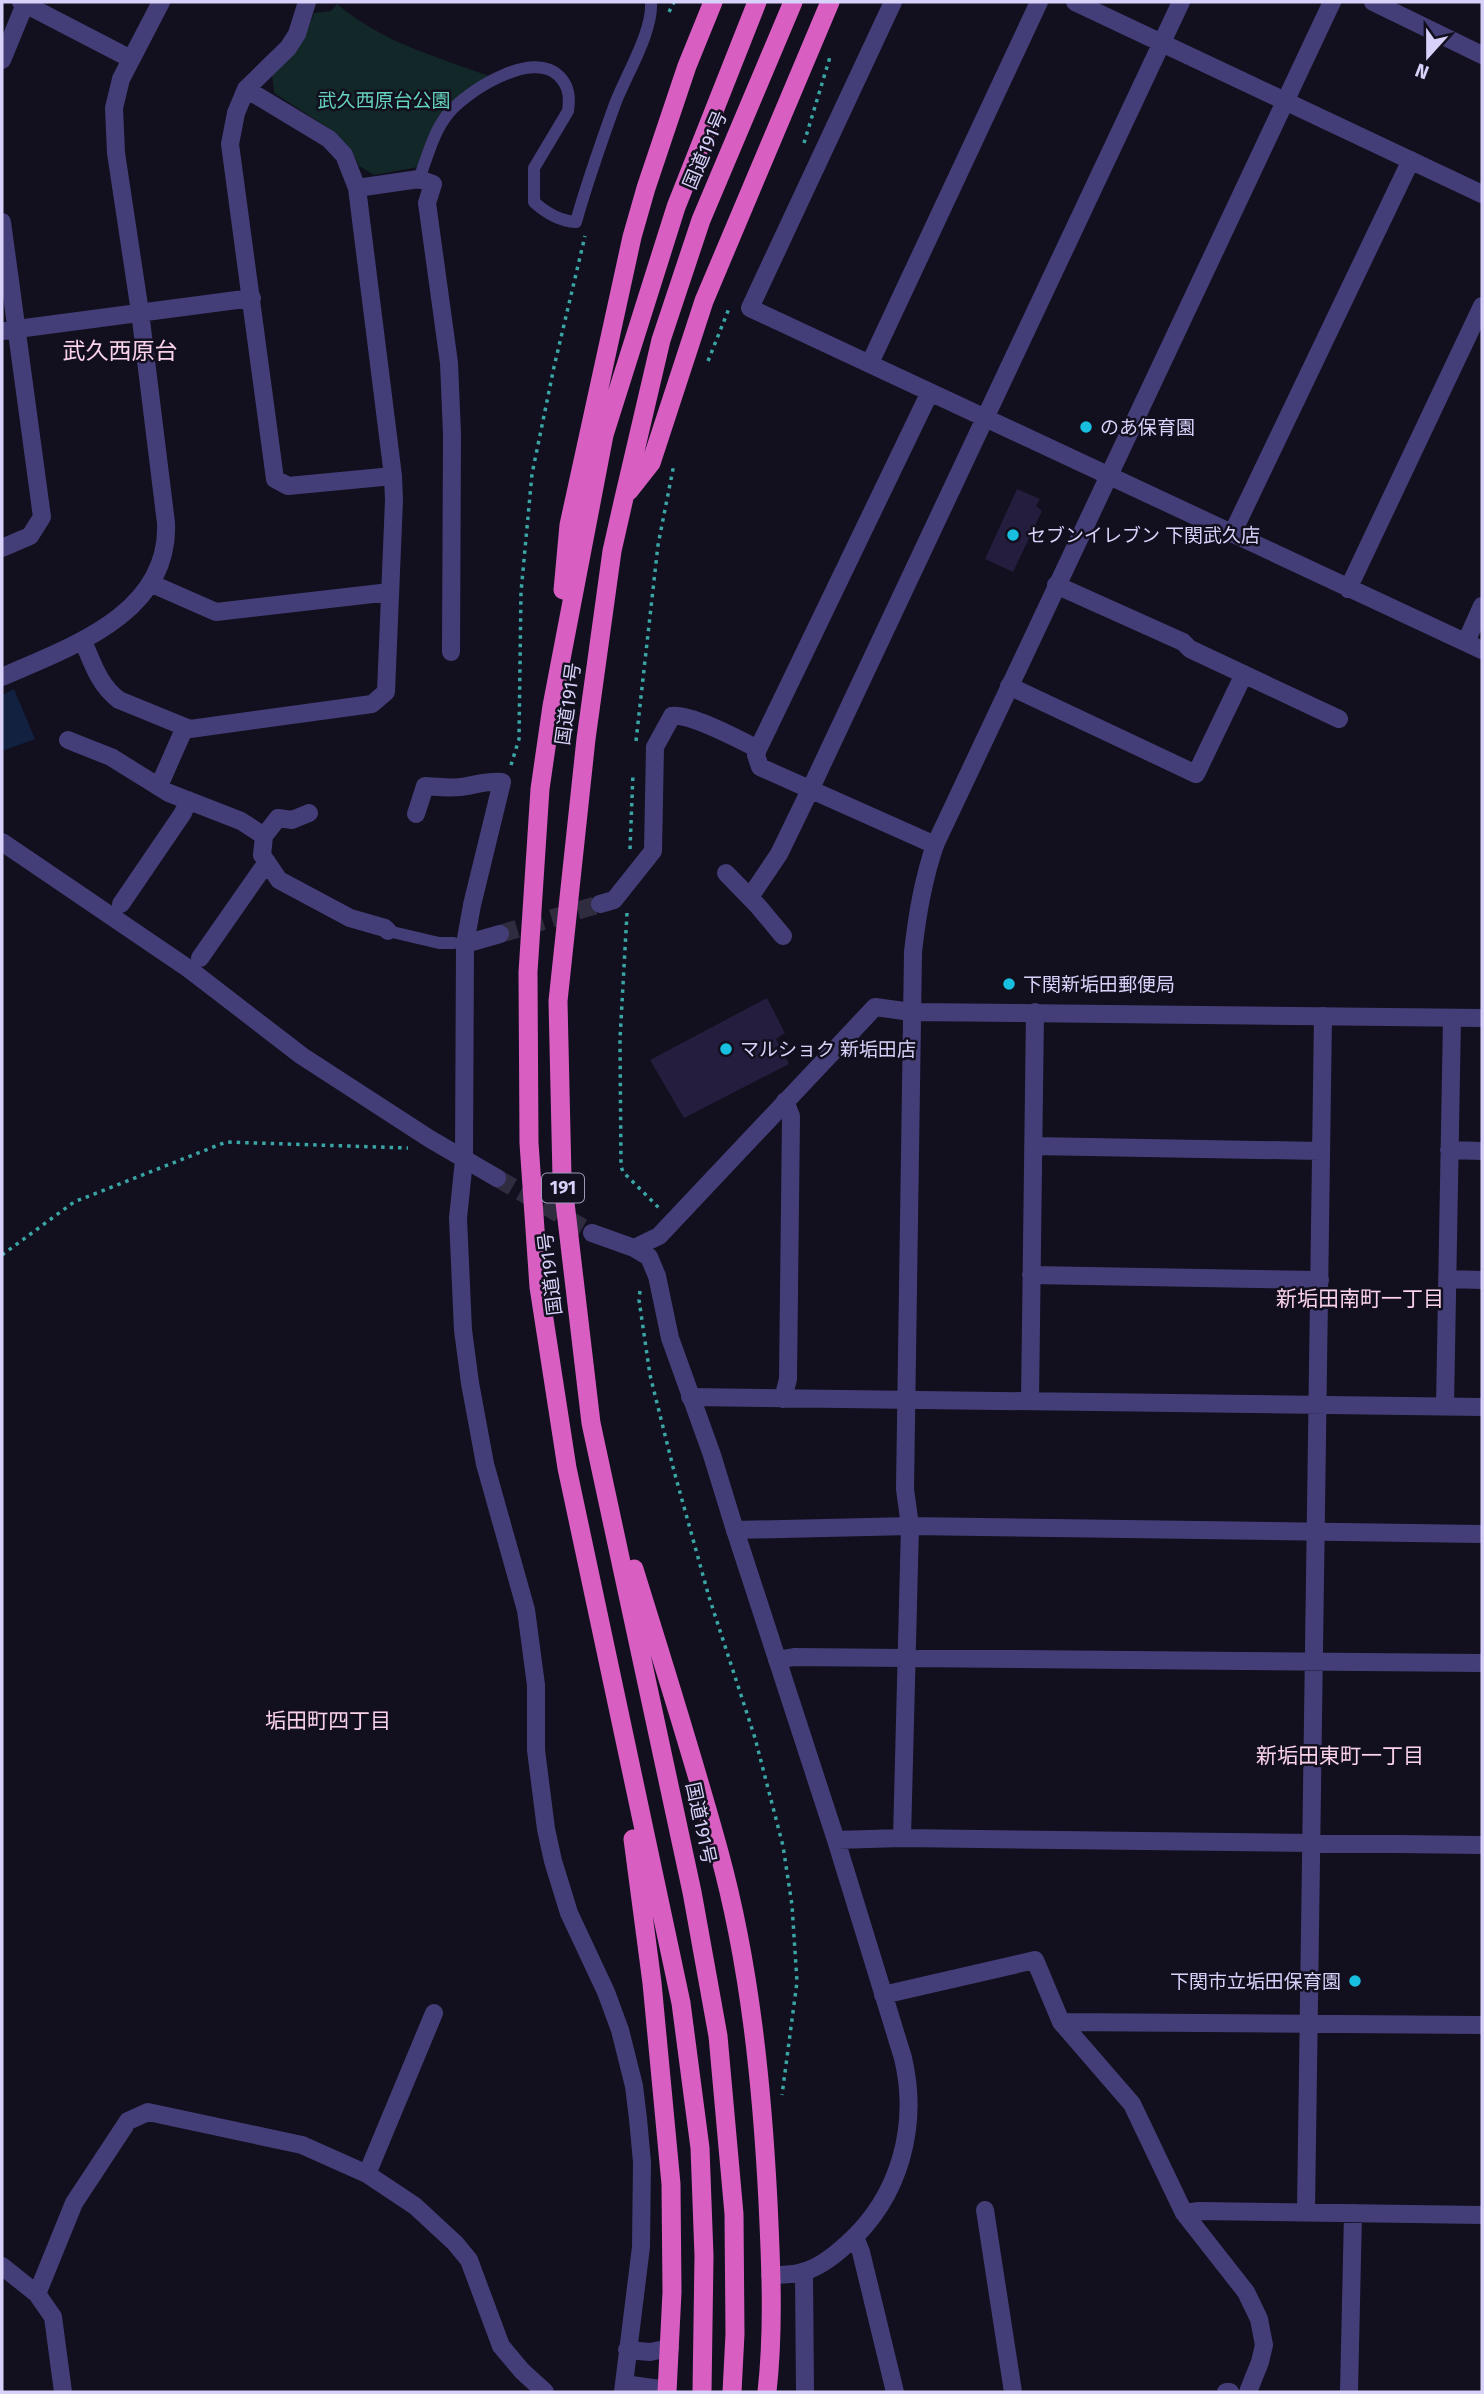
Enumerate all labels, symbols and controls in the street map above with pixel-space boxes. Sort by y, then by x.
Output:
north arrow [1393,21,1463,91]
text: N [1412,58,1432,84]
park label: 武久西原台公園 [317,89,451,112]
street label: 国道191号 [678,107,732,193]
district label: 武久西原台 [63,337,178,365]
place label: のあ保育園 [1100,416,1195,439]
marker: のあ保育園 [1078,419,1094,435]
place label: セブンイレブン 下関武久店 [1027,524,1260,547]
marker: セブンイレブン 下関武久店 [1005,527,1021,543]
street label: 国道191号 [551,661,585,747]
place label: 下関新垢田郵便局 [1023,973,1175,996]
marker: 下関新垢田郵便局 [1001,976,1017,992]
place label: マルショク 新垢田店 [740,1038,916,1061]
marker: マルショク 新垢田店 [718,1041,734,1057]
road number: 191 [542,1174,584,1203]
street label: 国道191号 [534,1231,566,1317]
district label: 新垢田南町一丁目 [1276,1286,1444,1312]
district label: 垢田町四丁目 [265,1708,391,1734]
district label: 新垢田東町一丁目 [1256,1743,1424,1769]
street label: 国道191号 [681,1780,721,1866]
place label: 下関市立垢田保育園 [1170,1970,1341,1993]
marker: 下関市立垢田保育園 [1347,1973,1363,1989]

